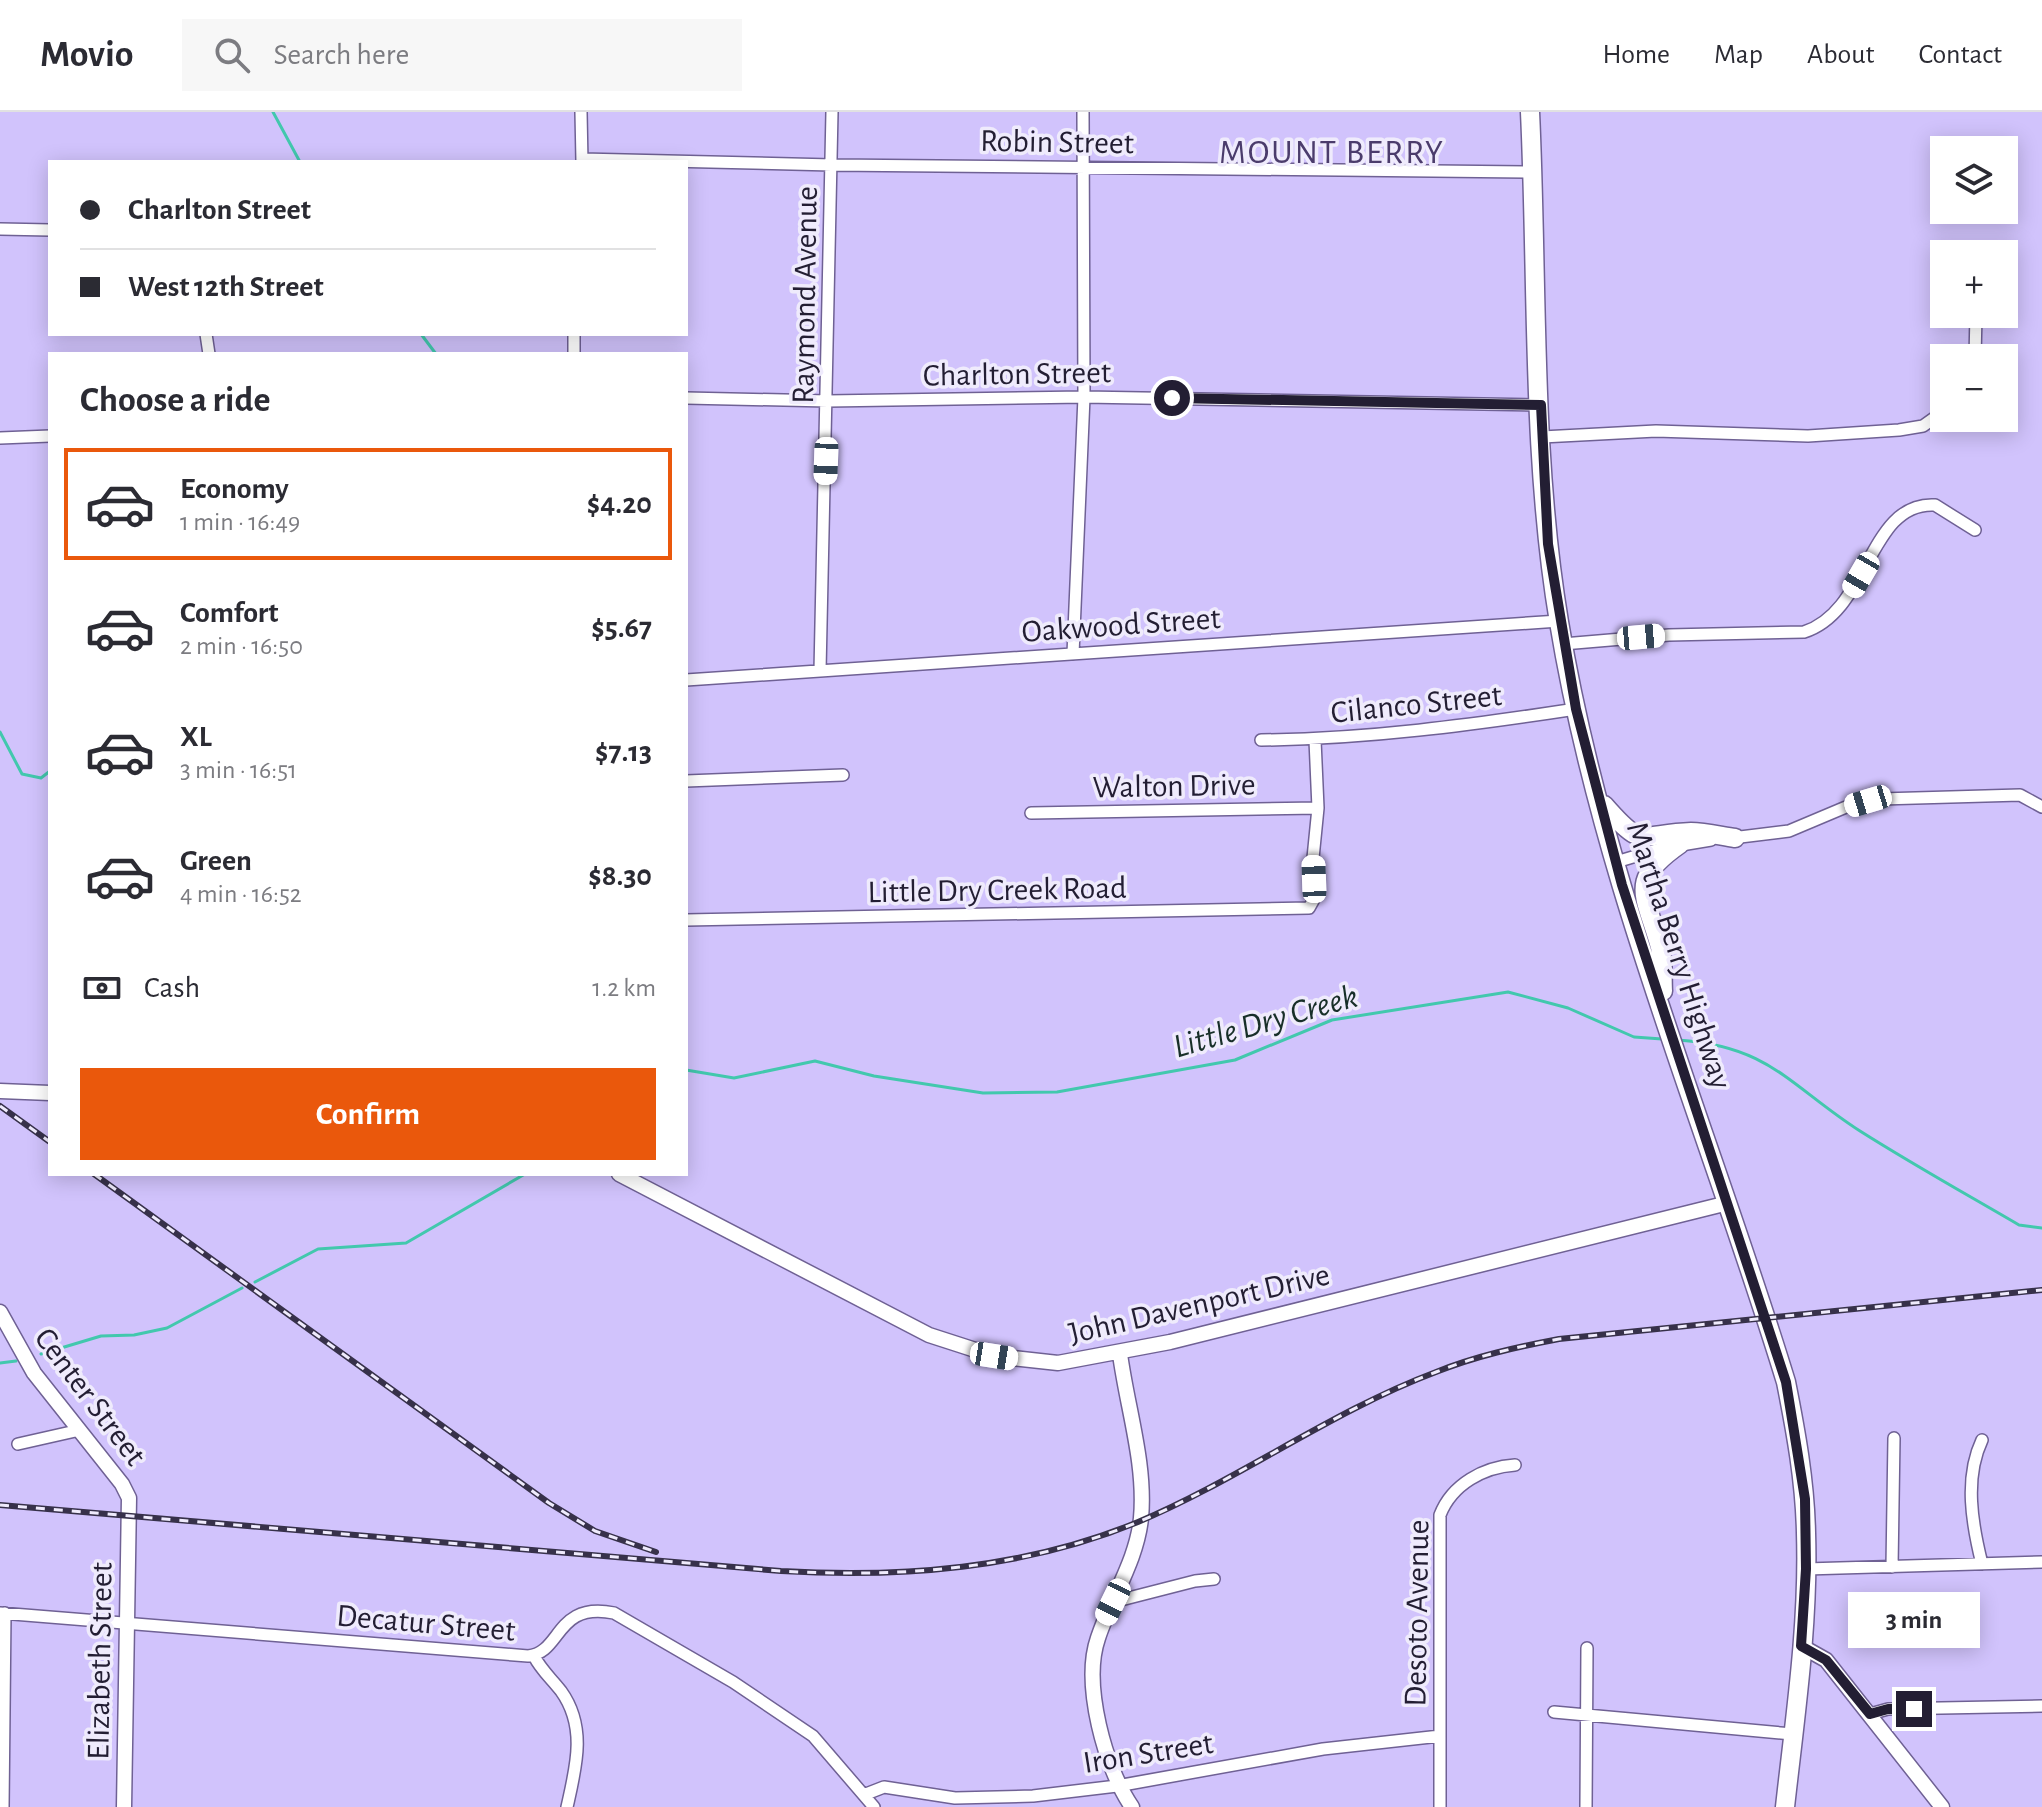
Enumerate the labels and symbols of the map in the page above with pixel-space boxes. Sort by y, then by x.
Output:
street label: Robin Street [980,125,1134,159]
district label: MOUNT BERRY [1219,136,1445,170]
street label: Raymond Avenue [787,186,823,404]
street label: Charlton Street [923,356,1111,392]
route start [1154,380,1190,416]
car [813,437,839,485]
car [1839,548,1883,602]
street label: Oakwood Street [1020,602,1222,648]
car [1616,623,1666,651]
street label: Cilanco Street [1329,679,1503,729]
street label: Walton Drive [1092,769,1256,803]
car [1842,783,1894,819]
street label: Martha Berry Highway [1621,818,1737,1093]
car [1301,855,1327,903]
street label: Little Dry Creek Road [867,872,1127,908]
water label: Little Dry Creek [1170,979,1362,1064]
street label: John Davenport Drive [1066,1258,1333,1350]
street label: Center Street [28,1322,152,1471]
car [968,1340,1020,1372]
street label: Desoto Avenue [1399,1519,1435,1707]
street label: Elizabeth Street [82,1562,118,1760]
car [1092,1575,1134,1629]
callout: 3 min [1848,1593,1980,1649]
street label: Decatur Street [335,1599,517,1647]
route end [1896,1691,1932,1727]
street label: Iron Street [1081,1727,1215,1779]

